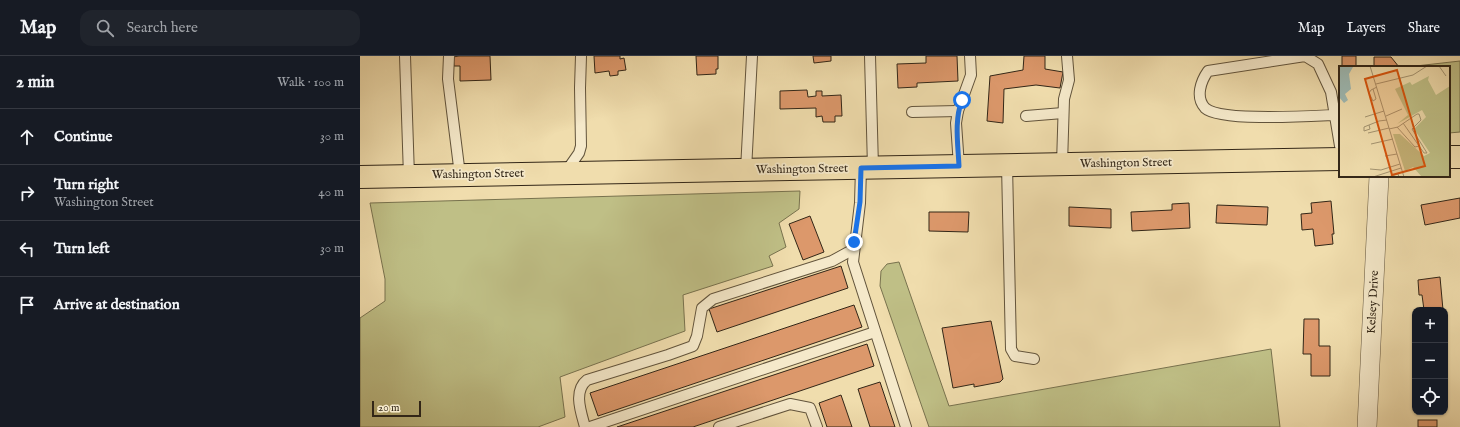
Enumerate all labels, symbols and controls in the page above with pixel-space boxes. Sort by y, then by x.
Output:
search box [80,10,360,46]
text: Map [20,16,56,40]
icon: search [94,17,116,39]
text: Search here [126,18,198,37]
text: Map [1298,19,1325,37]
text: Layers [1347,19,1386,37]
text: Share [1408,19,1440,37]
inset map [1339,66,1450,177]
text: 2 min [16,72,54,93]
text: Walk · 100 m [277,74,344,91]
route start [953,91,971,109]
icon: ahead [16,126,38,148]
text: Continue [54,127,112,146]
text: 30 m [320,128,344,145]
street label: Washington Street [1080,155,1172,171]
street label: Washington Street [756,161,848,177]
street label: Washington Street [432,166,524,182]
text: Turn right [54,175,119,194]
icon: right [16,182,38,204]
text: 40 m [318,184,344,201]
text: Washington Street [54,194,154,211]
route end [845,233,863,251]
icon: left [16,238,38,260]
text: Turn left [54,239,110,258]
text: 30 m [320,240,344,257]
street label: Kelsey Drive [1364,269,1382,334]
icon: arrive [16,294,38,316]
text: Arrive at destination [54,295,180,314]
map controls [1412,307,1448,415]
button: + [1412,307,1448,343]
button: − [1412,343,1448,379]
button: locate [1412,379,1448,415]
scale bar [372,399,421,418]
text: 20 m [378,401,399,415]

